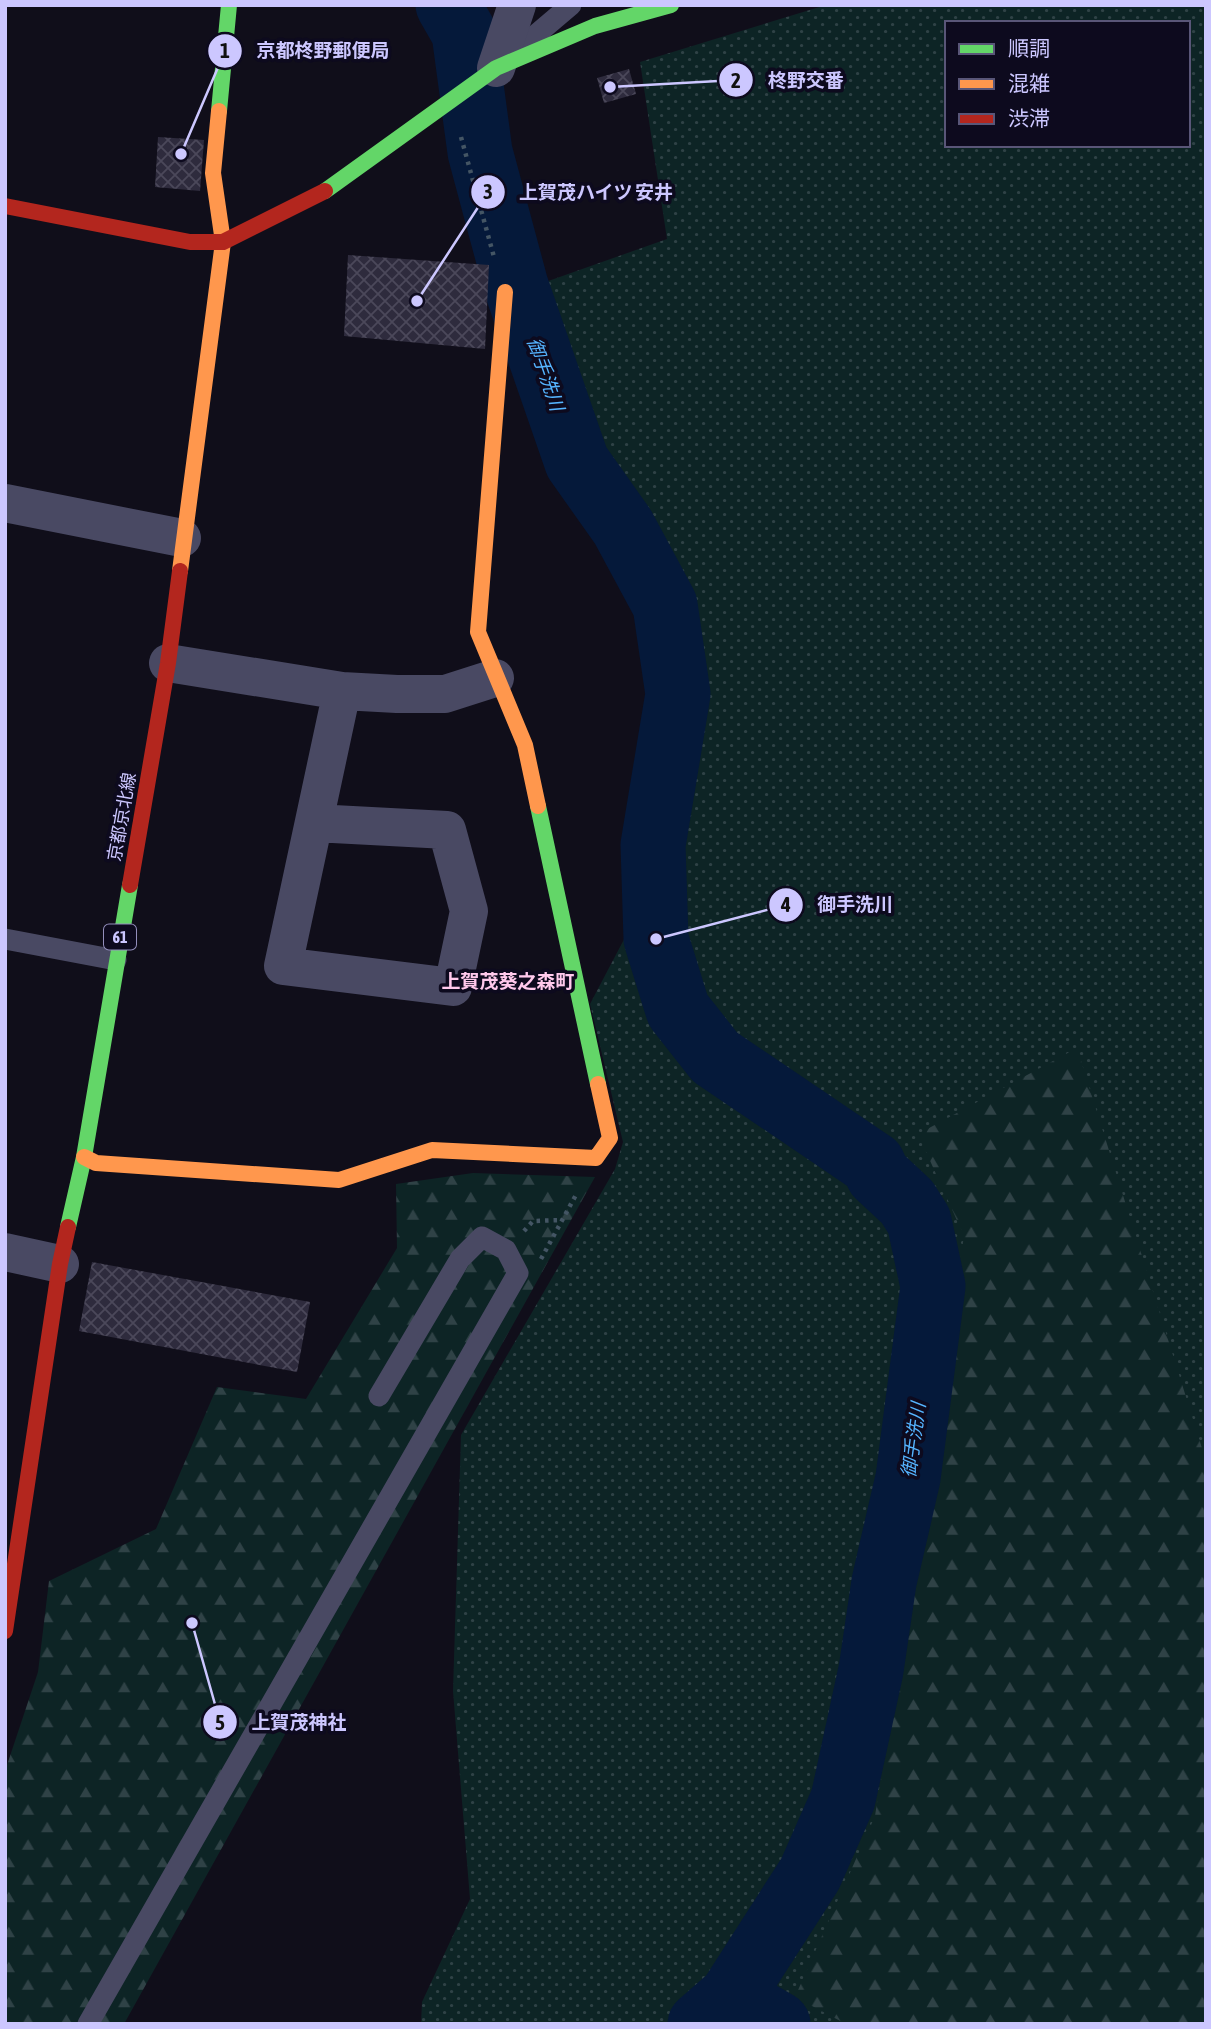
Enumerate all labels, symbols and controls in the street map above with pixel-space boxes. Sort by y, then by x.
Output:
legend [945,21,1190,147]
callout: 京都柊野郵便局 [208,31,404,71]
text: 順調 [1008,36,1050,60]
text: 1 [220,38,230,62]
text: 京都柊野郵便局 [256,39,390,61]
callout: 柊野交番 [719,60,858,100]
text: 2 [731,68,741,92]
text: 柊野交番 [768,69,844,91]
text: 混雑 [1008,71,1050,95]
text: 渋滞 [1008,106,1050,130]
callout: 上賀茂ハイツ 安井 [470,172,688,212]
text: 3 [483,179,493,203]
text: 上賀茂ハイツ 安井 [519,181,673,203]
water label: 御手洗川 [523,334,569,415]
street label: 京都京北線 [103,771,140,863]
callout: 御手洗川 [768,885,907,925]
text: 4 [780,892,791,916]
text: 御手洗川 [817,893,893,915]
road number: 61 [104,925,136,950]
district label: 上賀茂葵之森町 [441,970,575,992]
water label: 御手洗川 [897,1399,929,1479]
callout: 上賀茂神社 [202,1702,360,1742]
text: 5 [215,1710,225,1734]
text: 上賀茂神社 [251,1711,347,1733]

